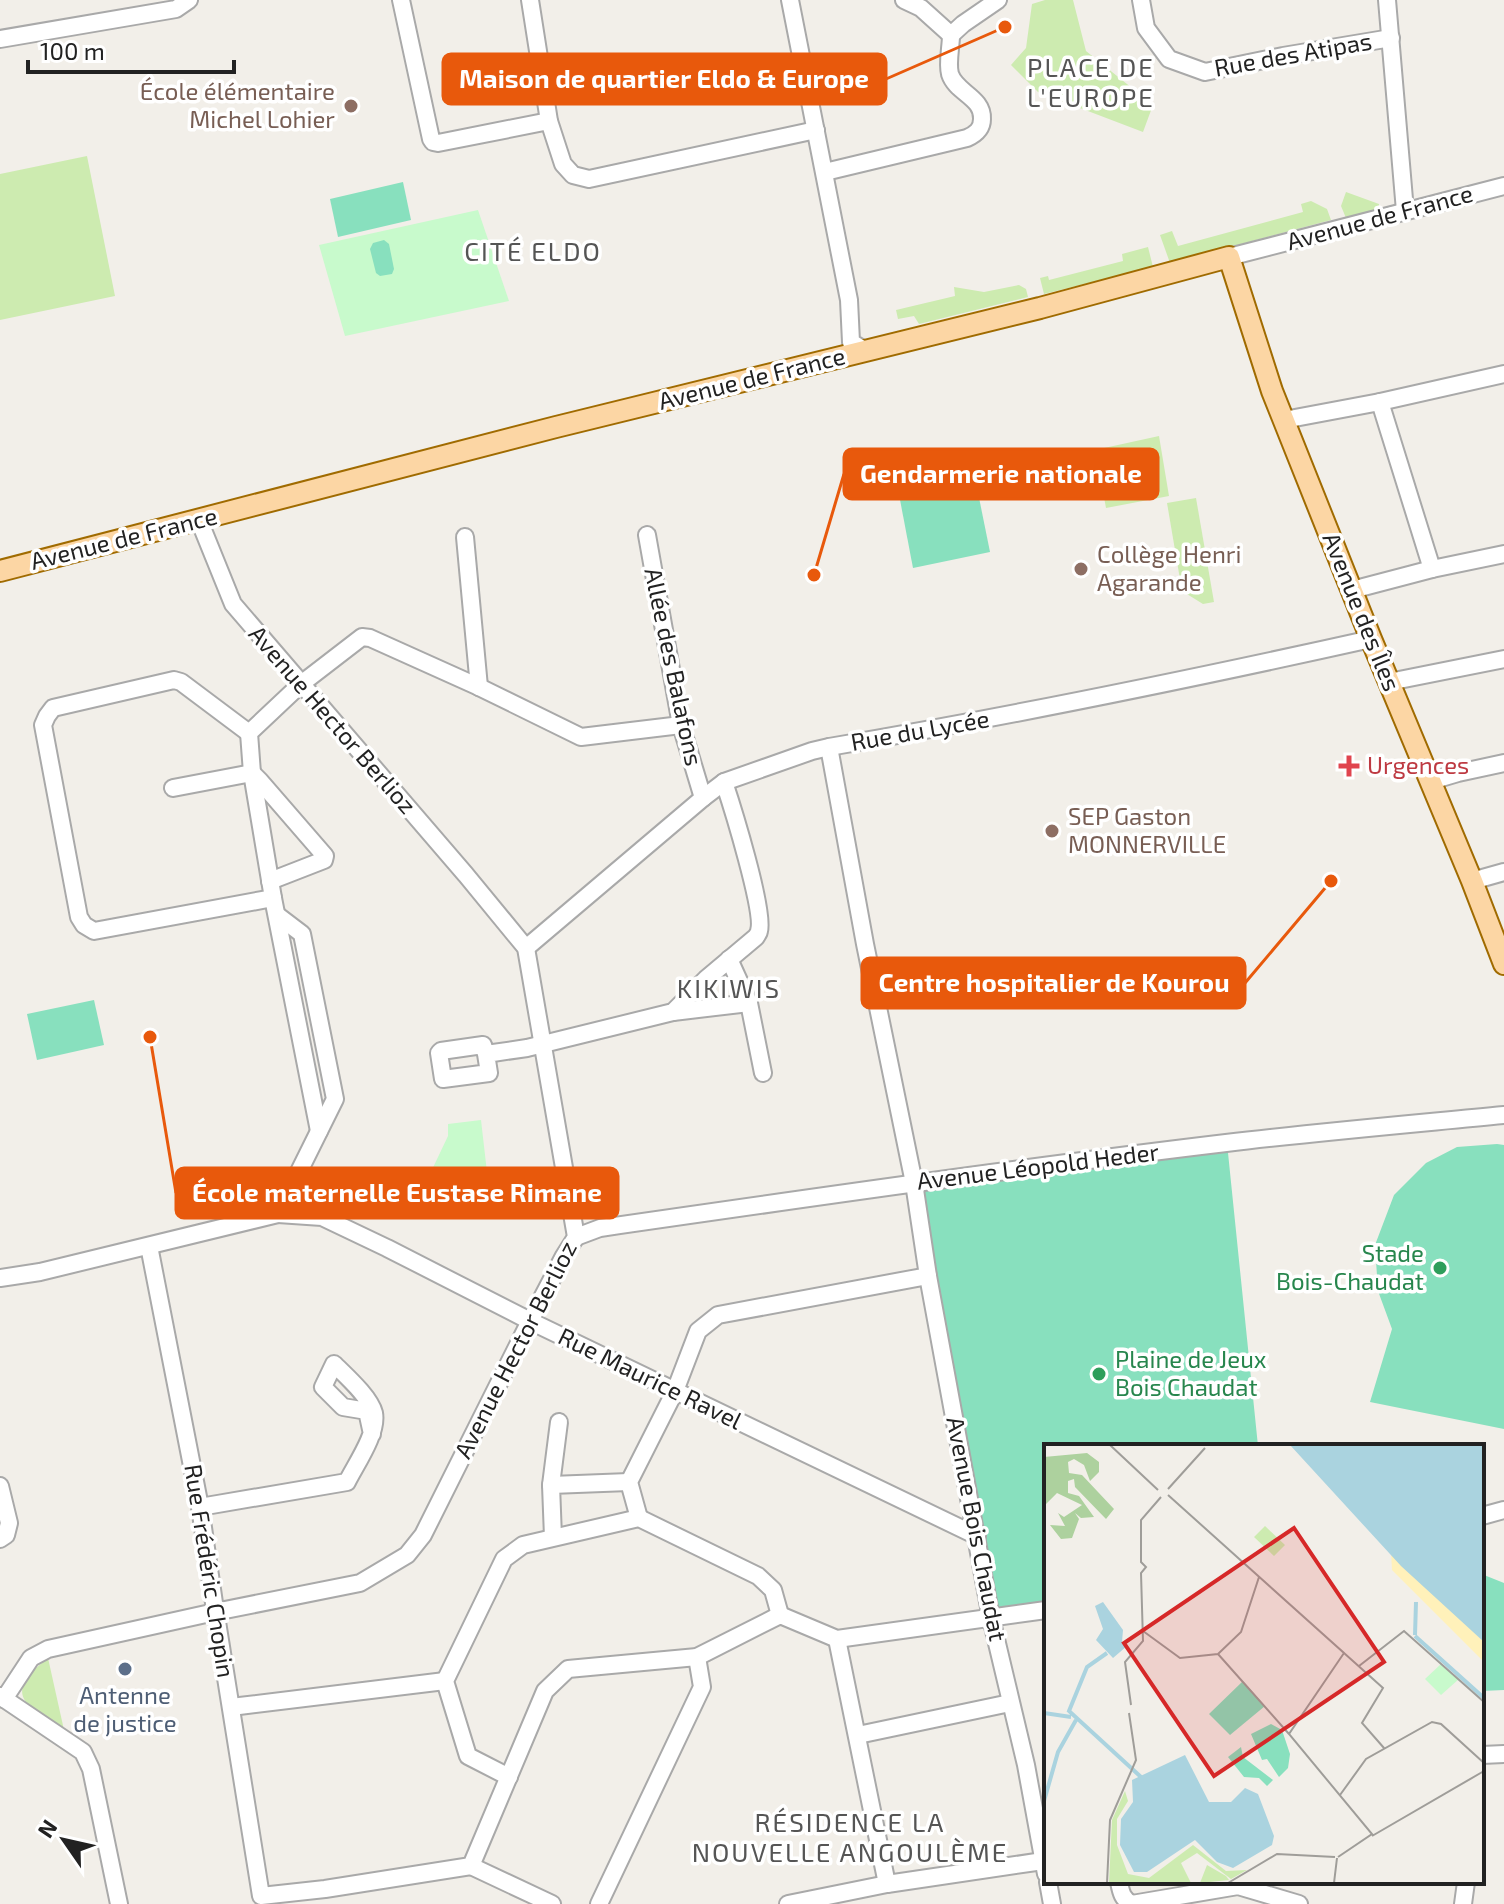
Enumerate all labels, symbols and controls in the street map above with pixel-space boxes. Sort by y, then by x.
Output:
scale bar [28,24,234,74]
street label: Rue des Atipas [1212,25,1374,82]
text: 100 m [40,36,105,65]
district label: PLACE DE L'EUROPE [1027,51,1155,112]
callout: Maison de quartier Eldo & Europe [443,54,886,104]
text: Maison de quartier Eldo & Europe [459,62,869,93]
place label: École élémentaire Michel Lohier [140,76,335,133]
marker: École élémentaire Michel Lohier [342,97,360,115]
street label: Avenue de France [1283,178,1476,255]
district label: CITÉ ELDO [464,235,602,266]
street label: Avenue de France [655,340,848,415]
callout: Gendarmerie nationale [844,449,1158,499]
text: Gendarmerie nationale [860,457,1142,488]
street label: Avenue de France [27,500,220,575]
street label: Avenue des Îles [1317,528,1407,695]
place label: Collège Henri Agarande [1097,539,1241,596]
marker: Collège Henri Agarande [1072,560,1090,578]
street label: Allée des Balafons [639,565,710,768]
street label: Avenue Hector Berlioz [243,619,423,819]
street label: Rue du Lycée [848,703,991,756]
place label: Urgences [1367,750,1469,779]
marker: Urgences [1338,755,1360,777]
place label: SEP Gaston MONNERVILLE [1068,801,1226,858]
marker: SEP Gaston MONNERVILLE [1043,822,1061,840]
callout: Centre hospitalier de Kourou [862,958,1245,1008]
text: Centre hospitalier de Kourou [878,966,1230,997]
district label: KIKIWIS [677,972,781,1003]
street label: Avenue Léopold Heder [915,1136,1161,1195]
callout: École maternelle Eustase Rimane [176,1168,618,1218]
text: École maternelle Eustase Rimane [192,1176,602,1207]
street label: Avenue Hector Berlioz [447,1236,582,1463]
place label: Stade Bois-Chaudat [1276,1238,1424,1295]
marker: Stade Bois-Chaudat [1431,1259,1449,1277]
street label: Rue Maurice Ravel [554,1321,747,1435]
place label: Plaine de Jeux Bois Chaudat [1115,1344,1267,1401]
marker: Plaine de Jeux Bois Chaudat [1090,1365,1108,1383]
street label: Avenue Bois Chaudat [941,1414,1013,1644]
inset map [1044,1444,1484,1884]
street label: Rue Frédéric Chopin [179,1462,242,1680]
marker: Antenne de justice [116,1660,134,1678]
place label: Antenne de justice [73,1680,177,1737]
north arrow [24,1800,104,1880]
district label: RÉSIDENCE LA NOUVELLE ANGOULÈME [692,1806,1008,1867]
text: N [31,1814,62,1842]

